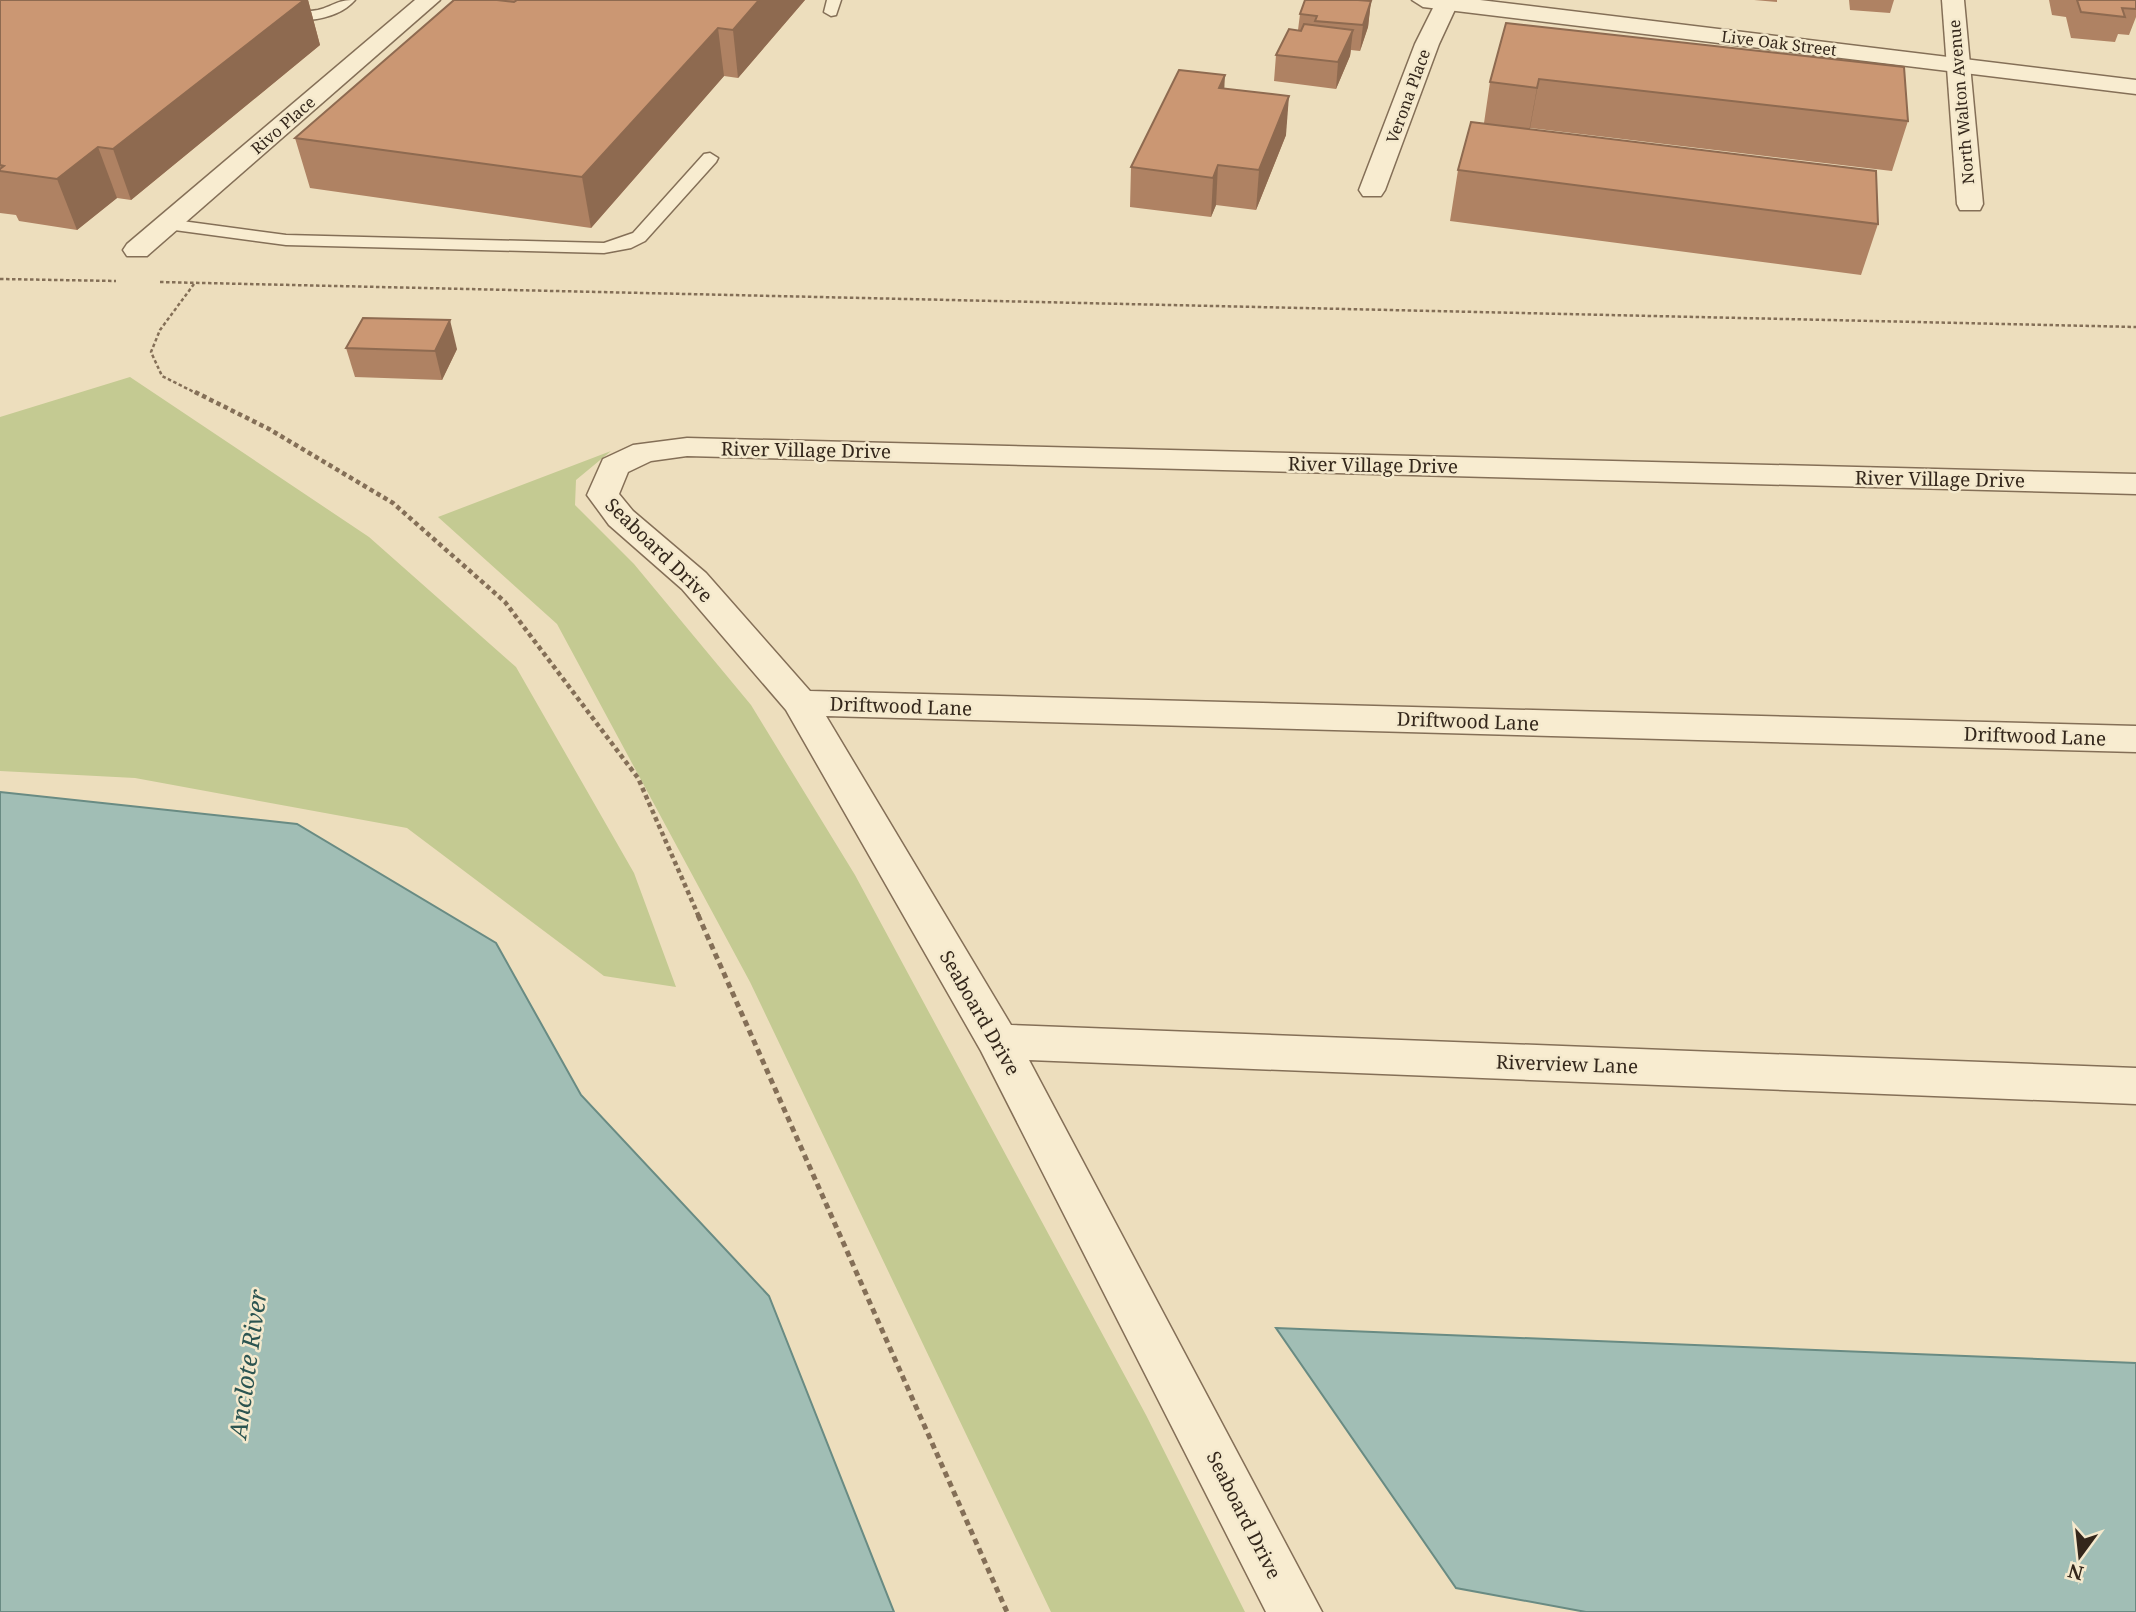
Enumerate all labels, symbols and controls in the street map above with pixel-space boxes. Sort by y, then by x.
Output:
street label: North Walton Avenue [1943,19,1979,185]
street label: Live Oak Street [1720,25,1838,61]
street label: Verona Place [1381,46,1435,146]
street label: Rivo Place [246,91,320,159]
street label: River Village Drive [721,436,891,464]
street label: River Village Drive [1288,451,1458,479]
street label: River Village Drive [1855,465,2025,493]
street label: Seaboard Drive [600,492,718,608]
street label: Driftwood Lane [829,691,973,721]
street label: Driftwood Lane [1396,706,1540,736]
street label: Driftwood Lane [1963,721,2107,751]
street label: Seaboard Drive [934,946,1026,1080]
street label: Riverview Lane [1495,1049,1639,1079]
water label: Anclote River [220,1287,274,1443]
street label: Seaboard Drive [1201,1447,1287,1583]
north arrow [2045,1521,2115,1591]
text: N [2065,1558,2086,1587]

